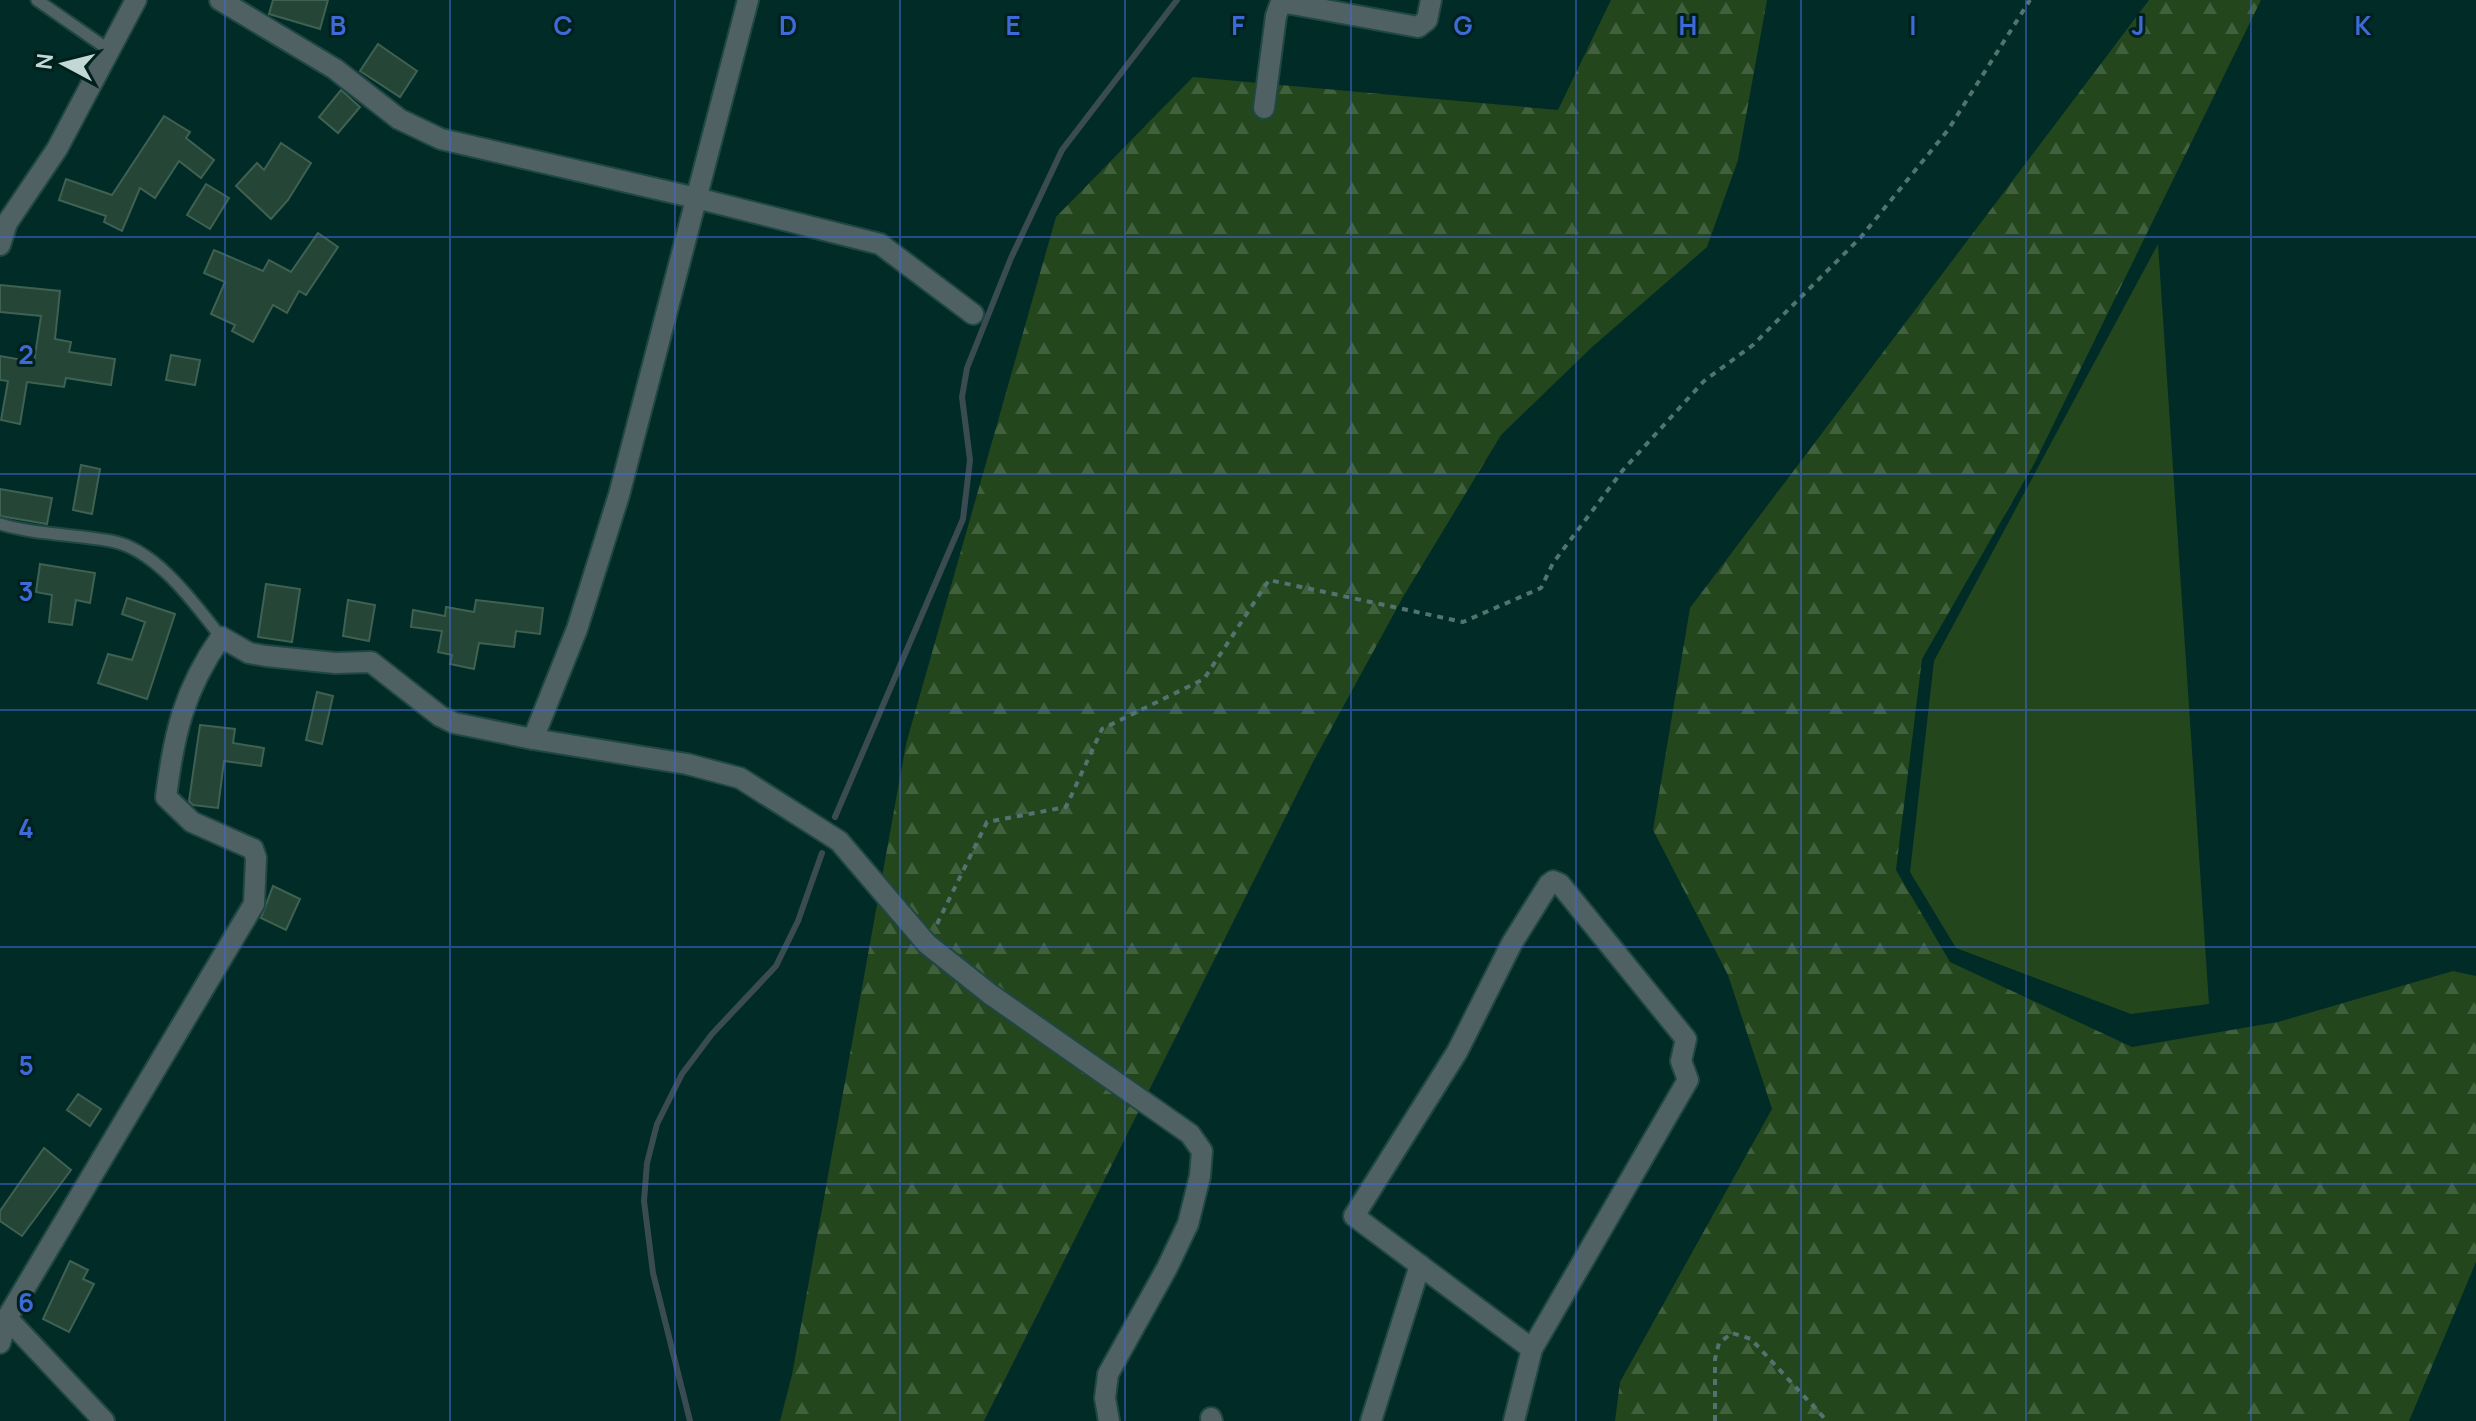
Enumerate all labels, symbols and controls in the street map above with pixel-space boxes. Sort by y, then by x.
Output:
text: B [330,7,346,43]
text: C [553,7,573,43]
text: D [779,7,797,43]
text: E [1005,7,1021,43]
text: F [1231,7,1245,43]
text: G [1453,7,1473,43]
text: H [1679,7,1697,43]
text: I [1909,7,1917,43]
text: J [2131,7,2145,43]
text: K [2355,7,2372,43]
north arrow [24,24,104,104]
text: N [28,52,60,71]
text: 2 [18,336,34,372]
text: 3 [18,573,34,609]
text: 4 [18,810,34,846]
text: 5 [18,1047,34,1083]
text: 6 [18,1284,34,1320]

